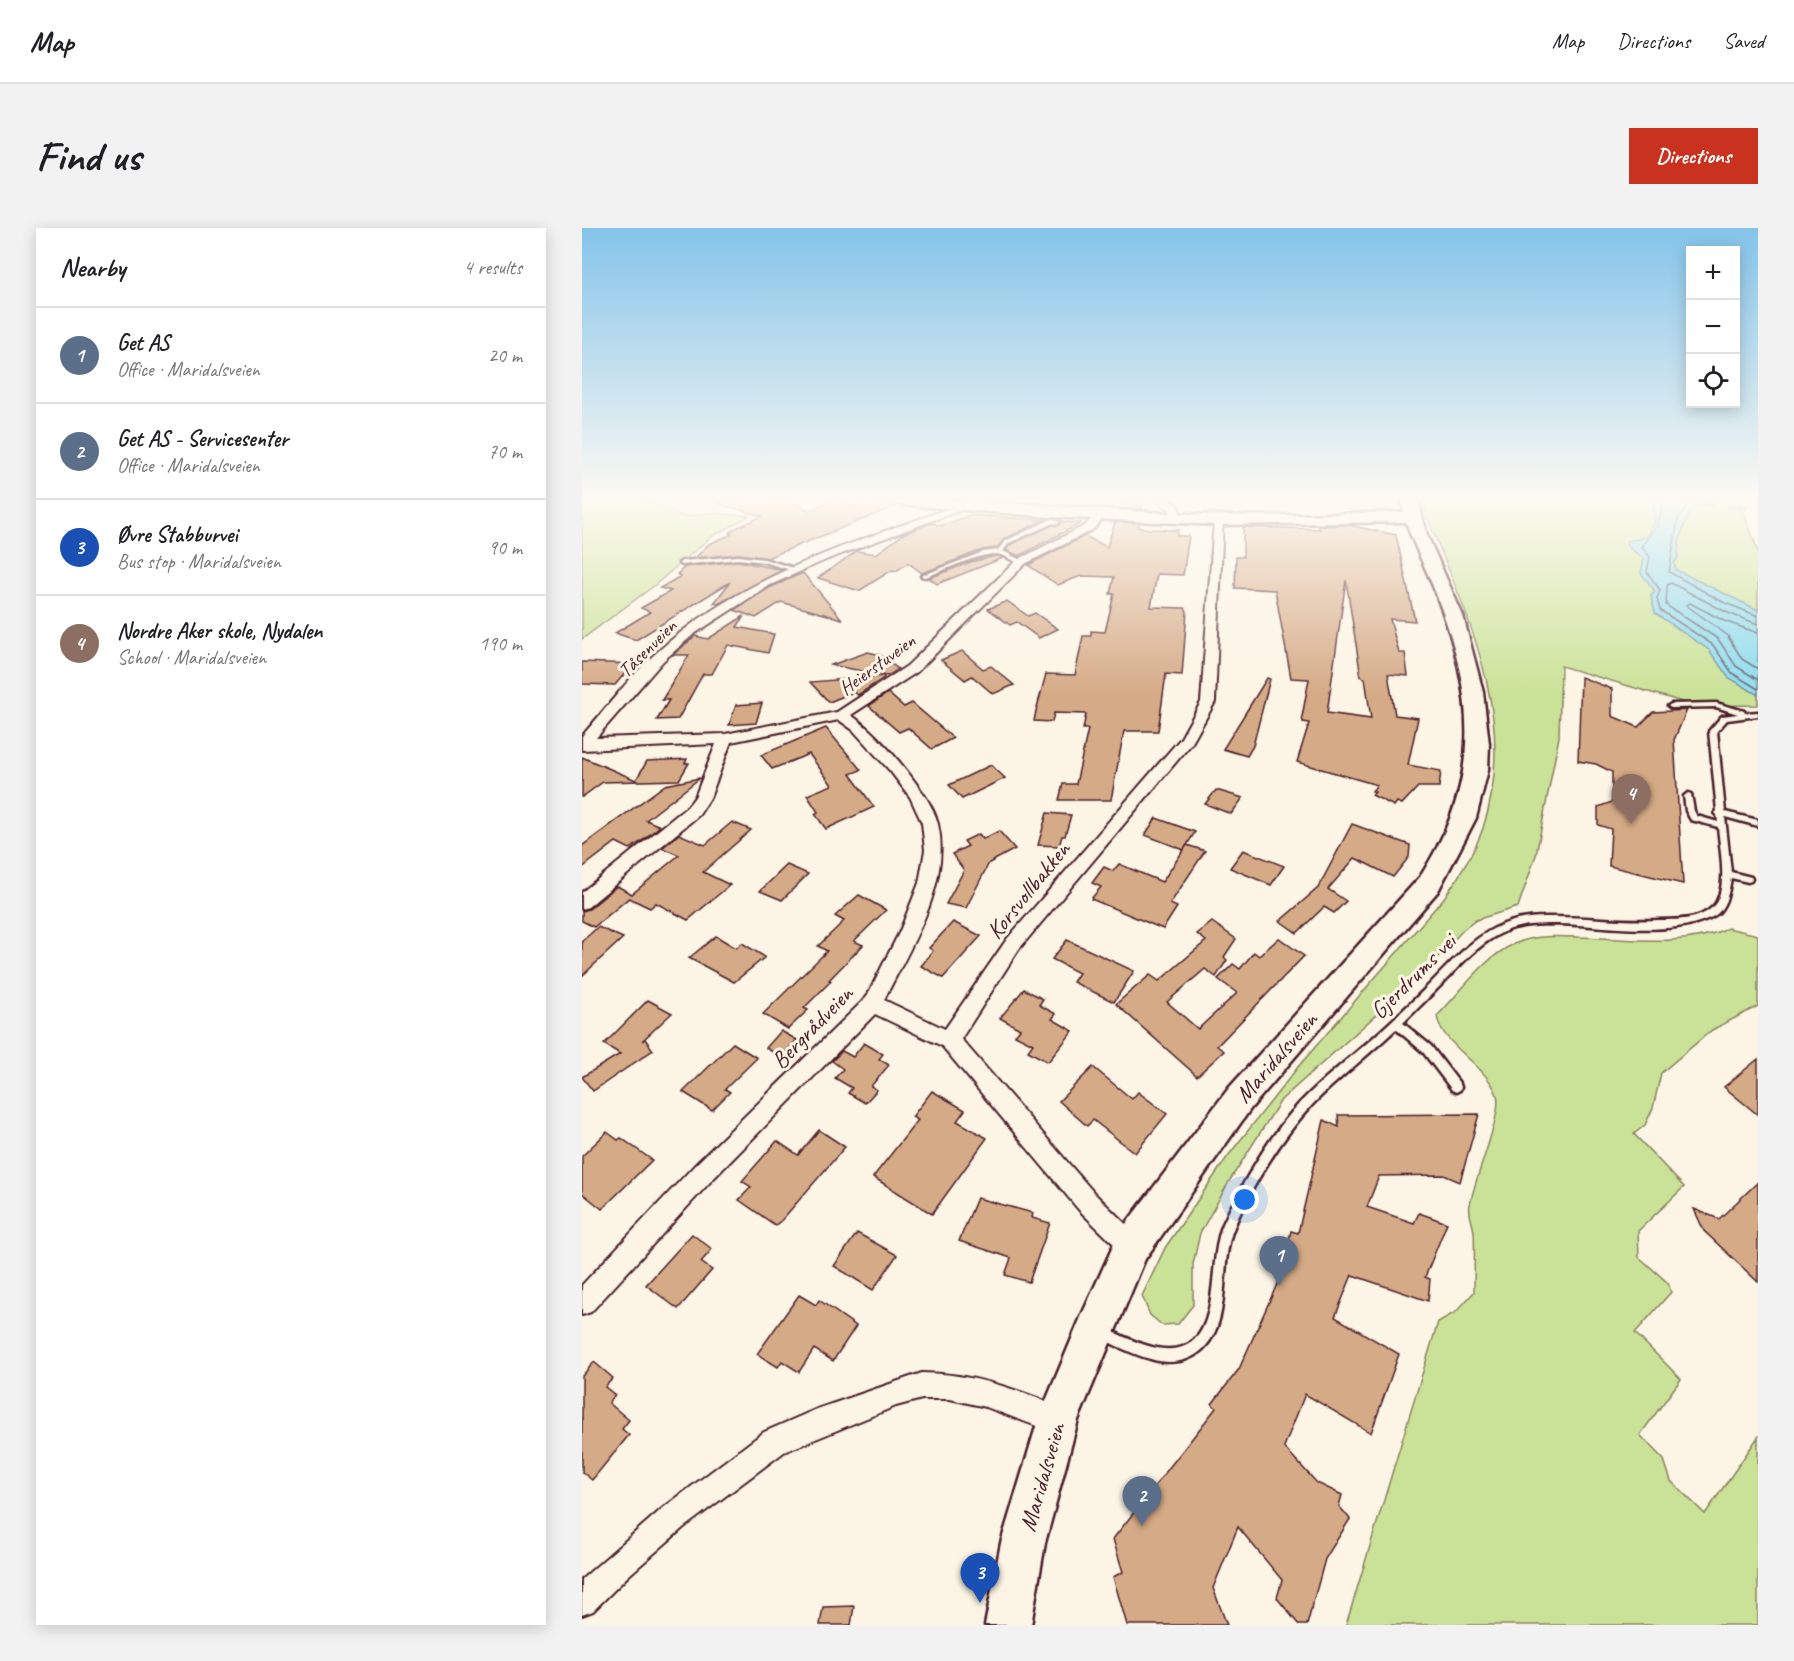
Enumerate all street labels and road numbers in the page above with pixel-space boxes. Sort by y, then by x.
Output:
street label: Tåsenveien [613,613,683,683]
street label: Heierstuveien [834,628,921,700]
street label: Korsvollbakken [980,834,1077,945]
street label: Gjerdrums vei [1364,925,1464,1025]
street label: Bergrådveien [765,978,860,1075]
street label: Maridalsveien [1228,1004,1325,1109]
street label: Maridalsveien [1012,1418,1072,1535]

